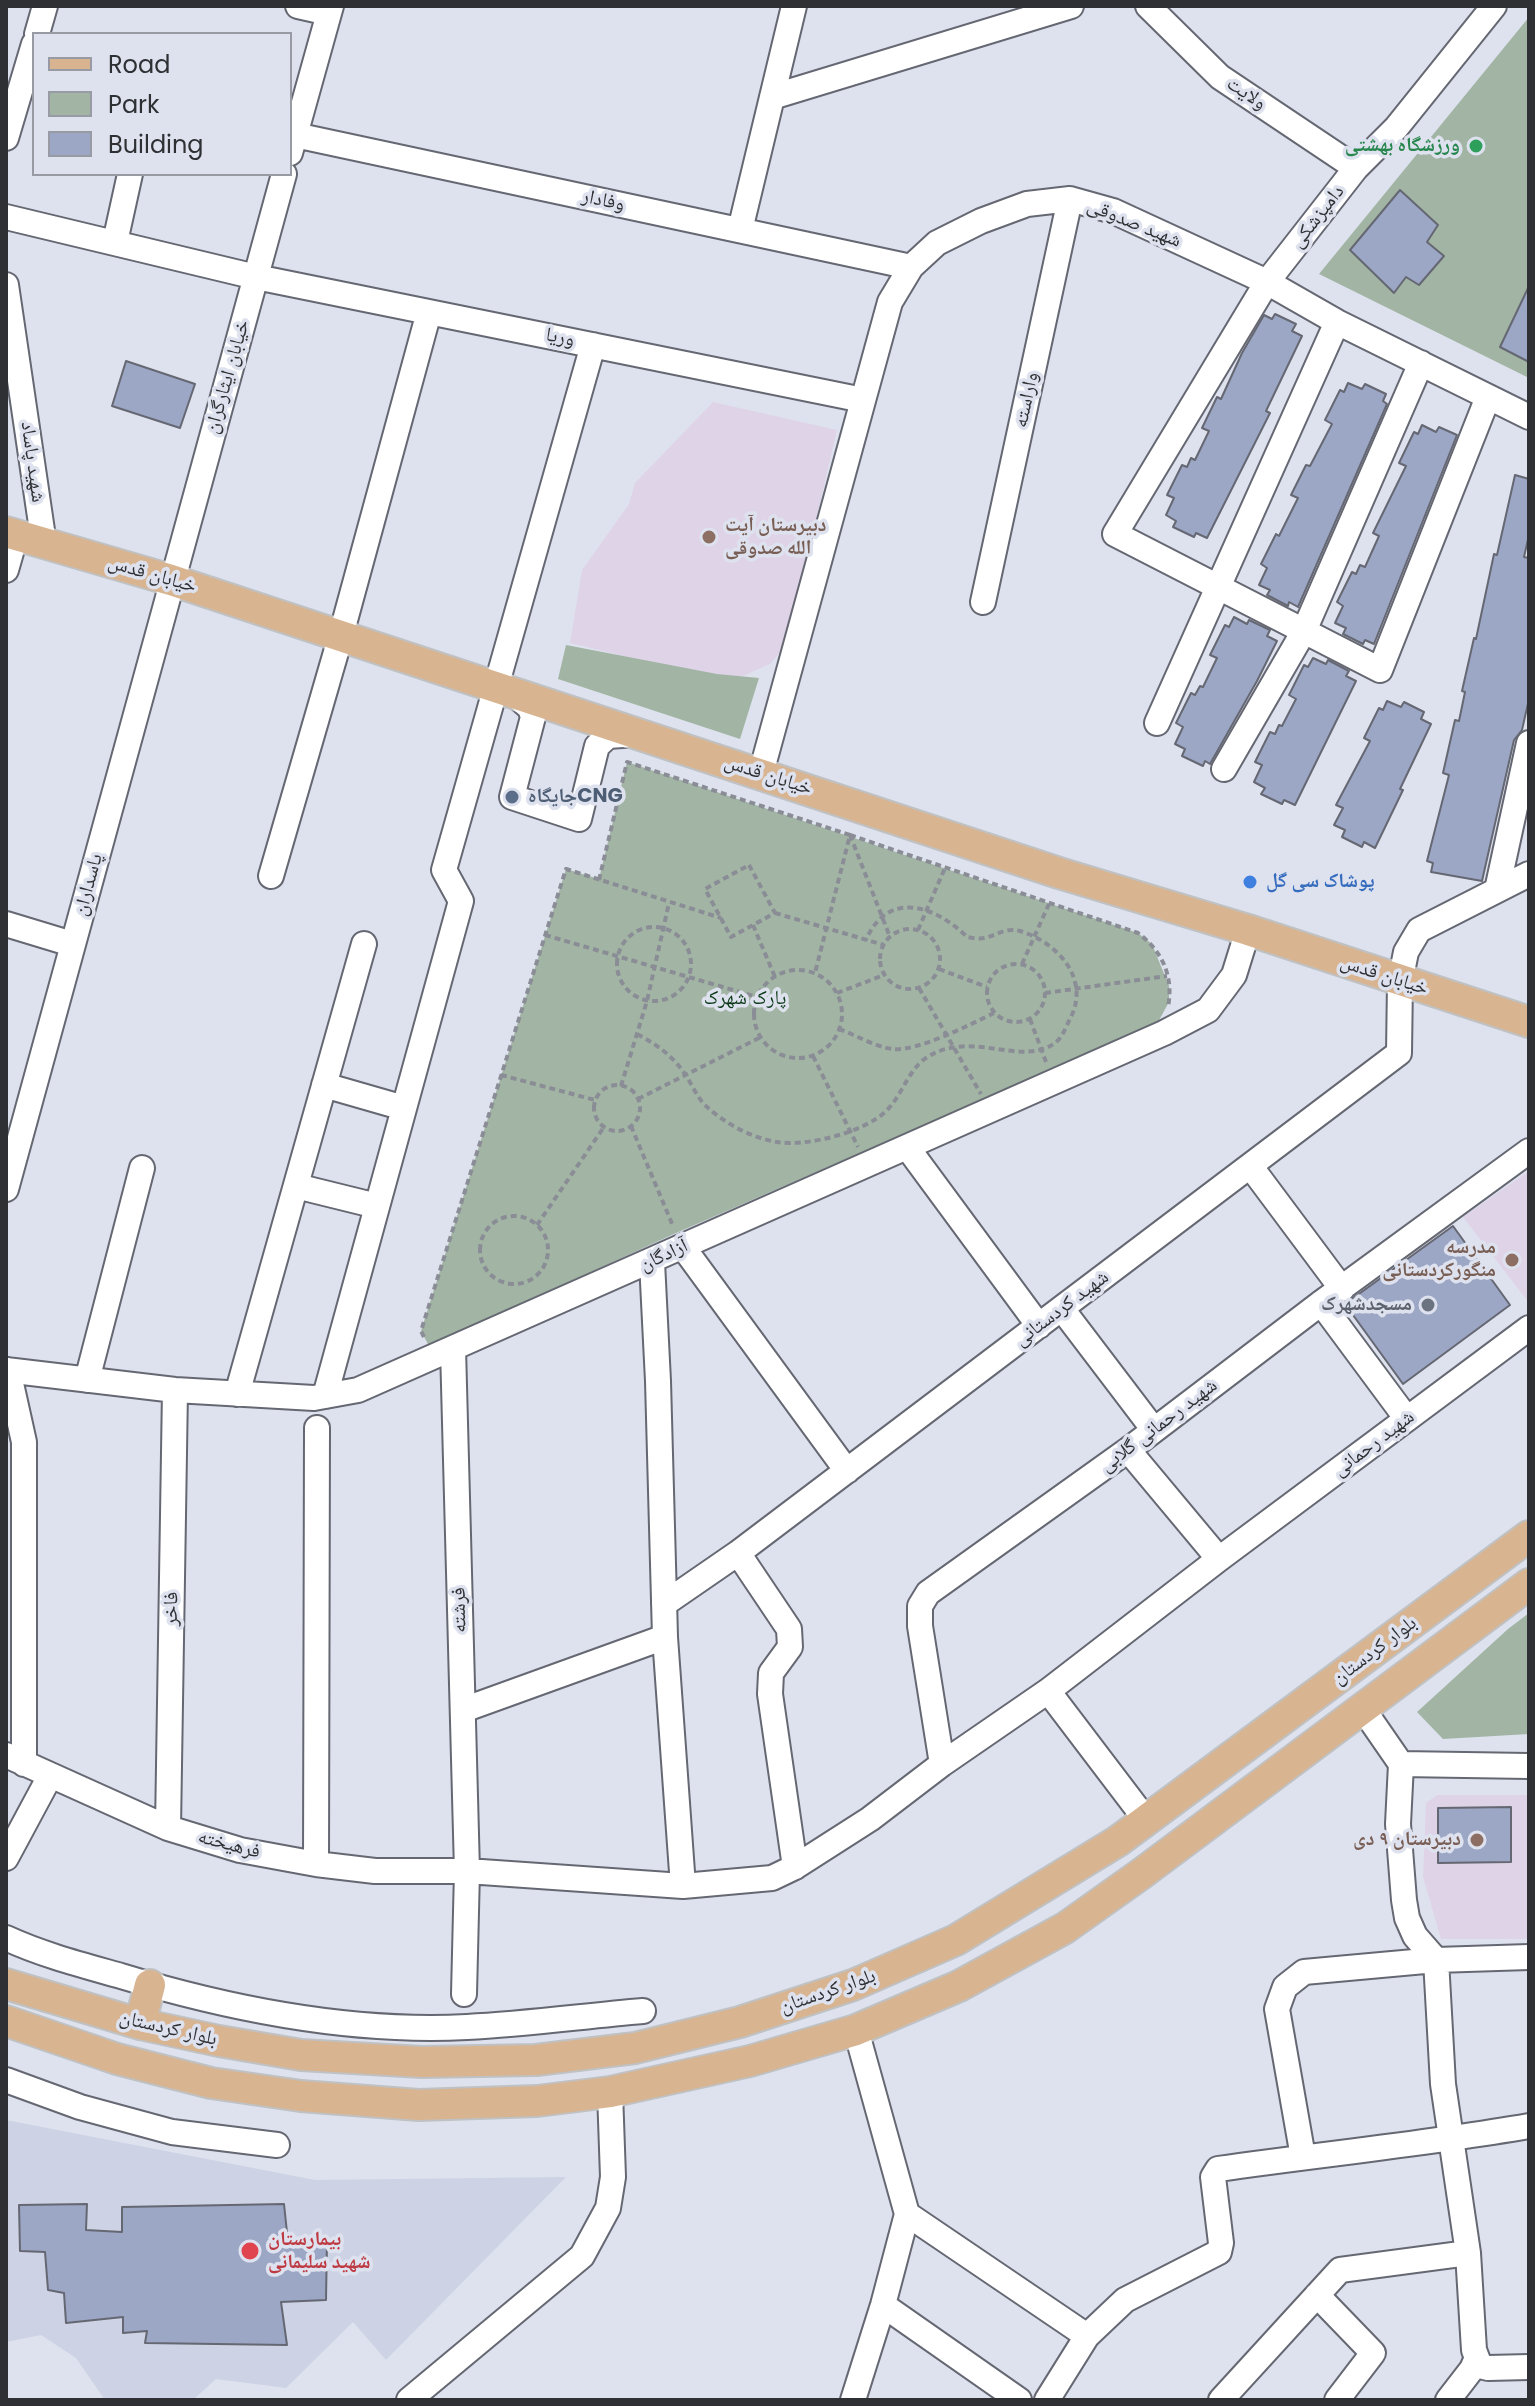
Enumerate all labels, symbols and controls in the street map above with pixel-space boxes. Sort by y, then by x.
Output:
legend [32,32,292,176]
text: Road [108,48,170,81]
street label: ولایت [1221,72,1271,116]
text: Park [108,88,159,121]
text: Building [108,128,204,161]
place label: ورزشگاه بهشتی [1345,134,1460,158]
marker: ورزشگاه بهشتی [1467,137,1485,155]
street label: دامپزشکی [1286,181,1350,253]
street label: وفادار [579,185,627,217]
street label: شهید صدوقی [1083,194,1185,254]
street label: خیابان ایثارگران [200,317,256,437]
street label: وریا [543,323,577,353]
street label: واراسته [1009,370,1045,430]
street label: شهید پاساد [14,420,50,504]
place label: دبیرستان آیت الله صدوقی [725,514,826,561]
marker: دبیرستان آیت الله صدوقی [700,528,718,546]
street label: خیابان قدس [105,551,199,599]
street label: خیابان قدس [721,751,815,801]
place label: جایگاهCNG [528,785,623,809]
marker: جایگاهCNG [503,788,521,806]
street label: پاسداران [69,851,109,919]
place label: پوشاک سی گل [1266,870,1375,894]
marker: پوشاک سی گل [1241,873,1259,891]
street label: خیابان قدس [1337,951,1431,1001]
park label: پارک شهرک [704,987,786,1011]
street label: آزادگان [636,1234,692,1278]
place label: مدرسه منگورکردستانی [1382,1236,1496,1283]
marker: مدرسه منگورکردستانی [1503,1251,1521,1269]
street label: شهید کردستانی [1010,1266,1114,1352]
place label: مسجدشهرک [1321,1293,1412,1317]
marker: مسجدشهرک [1419,1296,1437,1314]
street label: شهید رحمانی گلابی [1096,1374,1222,1478]
street label: شهید رحمانی [1329,1406,1419,1482]
street label: فرشته [448,1587,472,1633]
street label: فاخر [160,1592,184,1626]
street label: بلوار کردستان [1328,1612,1422,1690]
street label: فرهیخته [195,1825,263,1865]
place label: دبیرستان ۹ دی [1353,1828,1461,1852]
marker: دبیرستان ۹ دی [1468,1831,1486,1849]
street label: بلوار کردستان [777,1964,879,2020]
street label: بلوار کردستان [117,2006,219,2052]
place label: بیمارستان شهید سلیمانی [268,2228,370,2275]
marker: بیمارستان شهید سلیمانی [239,2240,261,2262]

